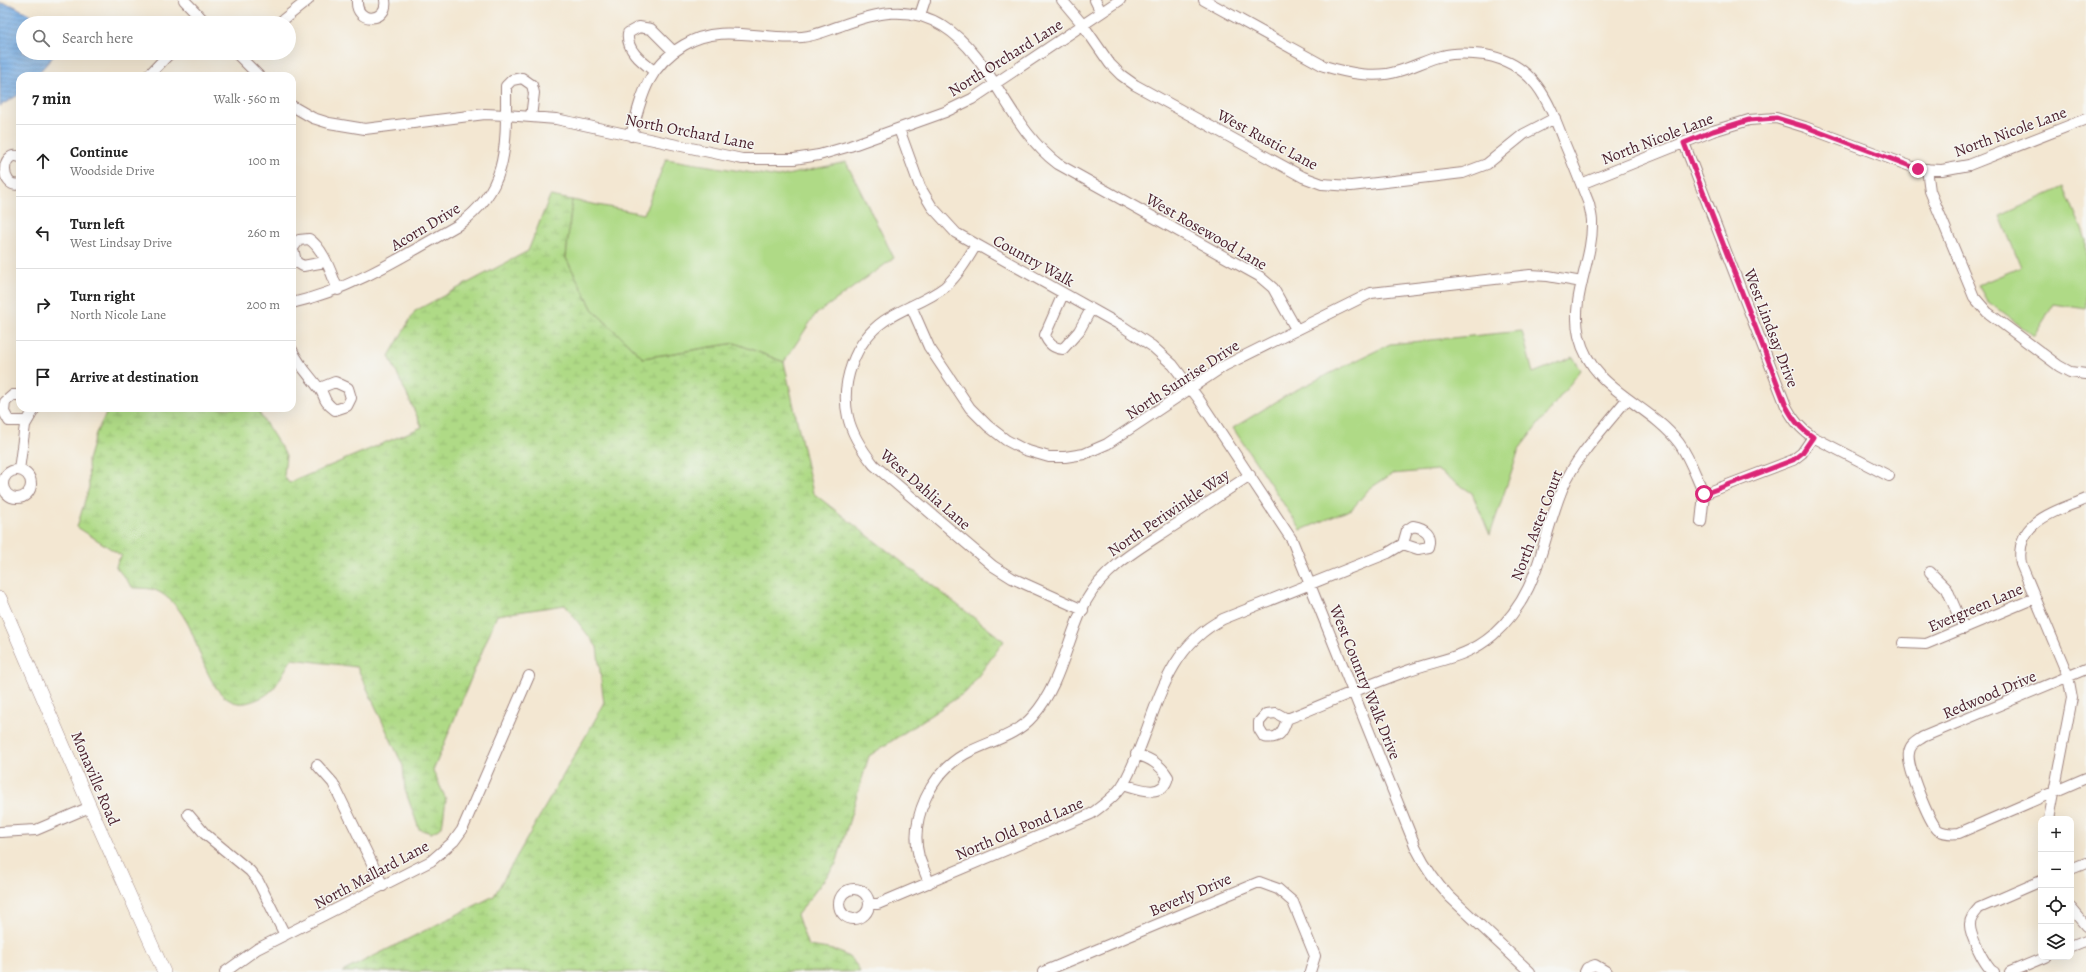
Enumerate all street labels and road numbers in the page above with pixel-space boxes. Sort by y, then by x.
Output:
street label: North Orchard Lane [944,14,1067,102]
street label: North Nicole Lane [1951,101,2070,163]
street label: West Rustic Lane [1212,104,1322,176]
street label: North Nicole Lane [1598,107,1717,170]
street label: North Orchard Lane [623,109,756,155]
street label: West Rosewood Lane [1141,188,1271,276]
street label: Acorn Drive [386,197,464,257]
street label: Country Walk [989,229,1078,292]
street label: West Lindsay Drive [1738,265,1804,391]
street label: North Sunrise Drive [1121,335,1244,425]
street label: West Dahlia Lane [875,444,975,535]
street label: North Periwinkle Way [1103,463,1235,562]
street label: North Aster Court [1506,467,1568,584]
street label: Evergreen Lane [1925,578,2026,638]
street label: West Country Walk Drive [1324,601,1406,763]
street label: Redwood Drive [1939,665,2040,725]
street label: Monaville Road [65,728,125,829]
street label: North Old Pond Lane [952,792,1087,866]
street label: North Mallard Lane [310,835,433,915]
street label: Beverly Drive [1146,868,1235,922]

